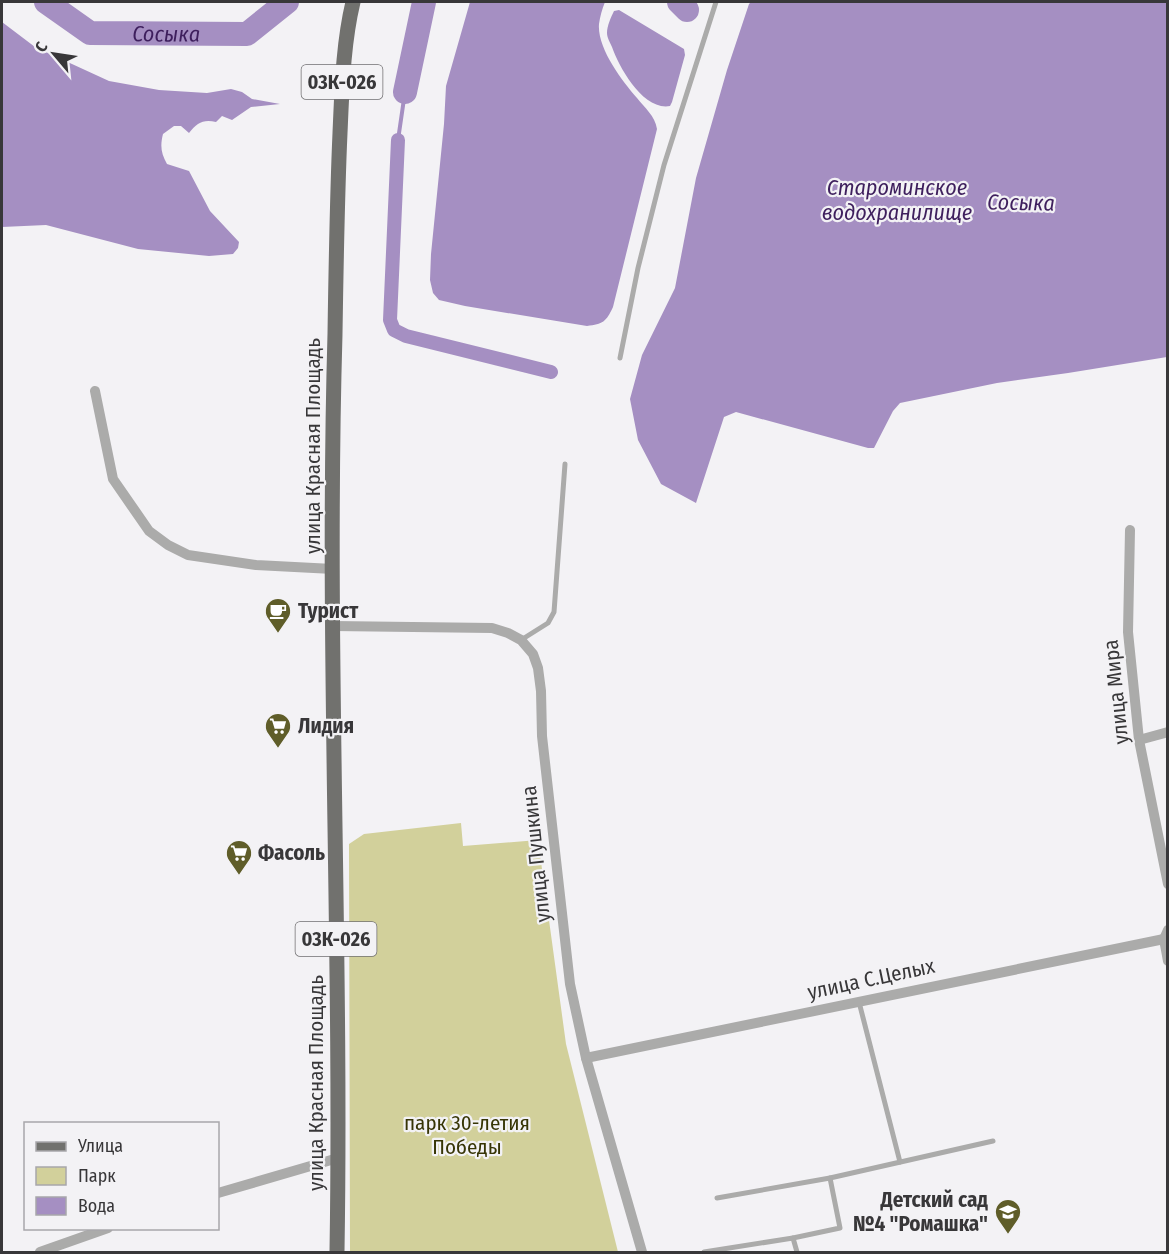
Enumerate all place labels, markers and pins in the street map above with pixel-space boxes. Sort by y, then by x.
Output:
cafe icon: Турист [263,596,293,634]
place label: Турист [298,598,359,624]
supermarket icon: Лидия [263,711,293,749]
place label: Лидия [298,713,354,739]
supermarket icon: Фасоль [224,838,254,876]
place label: Фасоль [258,840,325,866]
place label: Детский сад №4 "Ромашка" [853,1187,988,1237]
school or university icon: Детский сад №4 "Ромашка" [993,1197,1023,1235]

